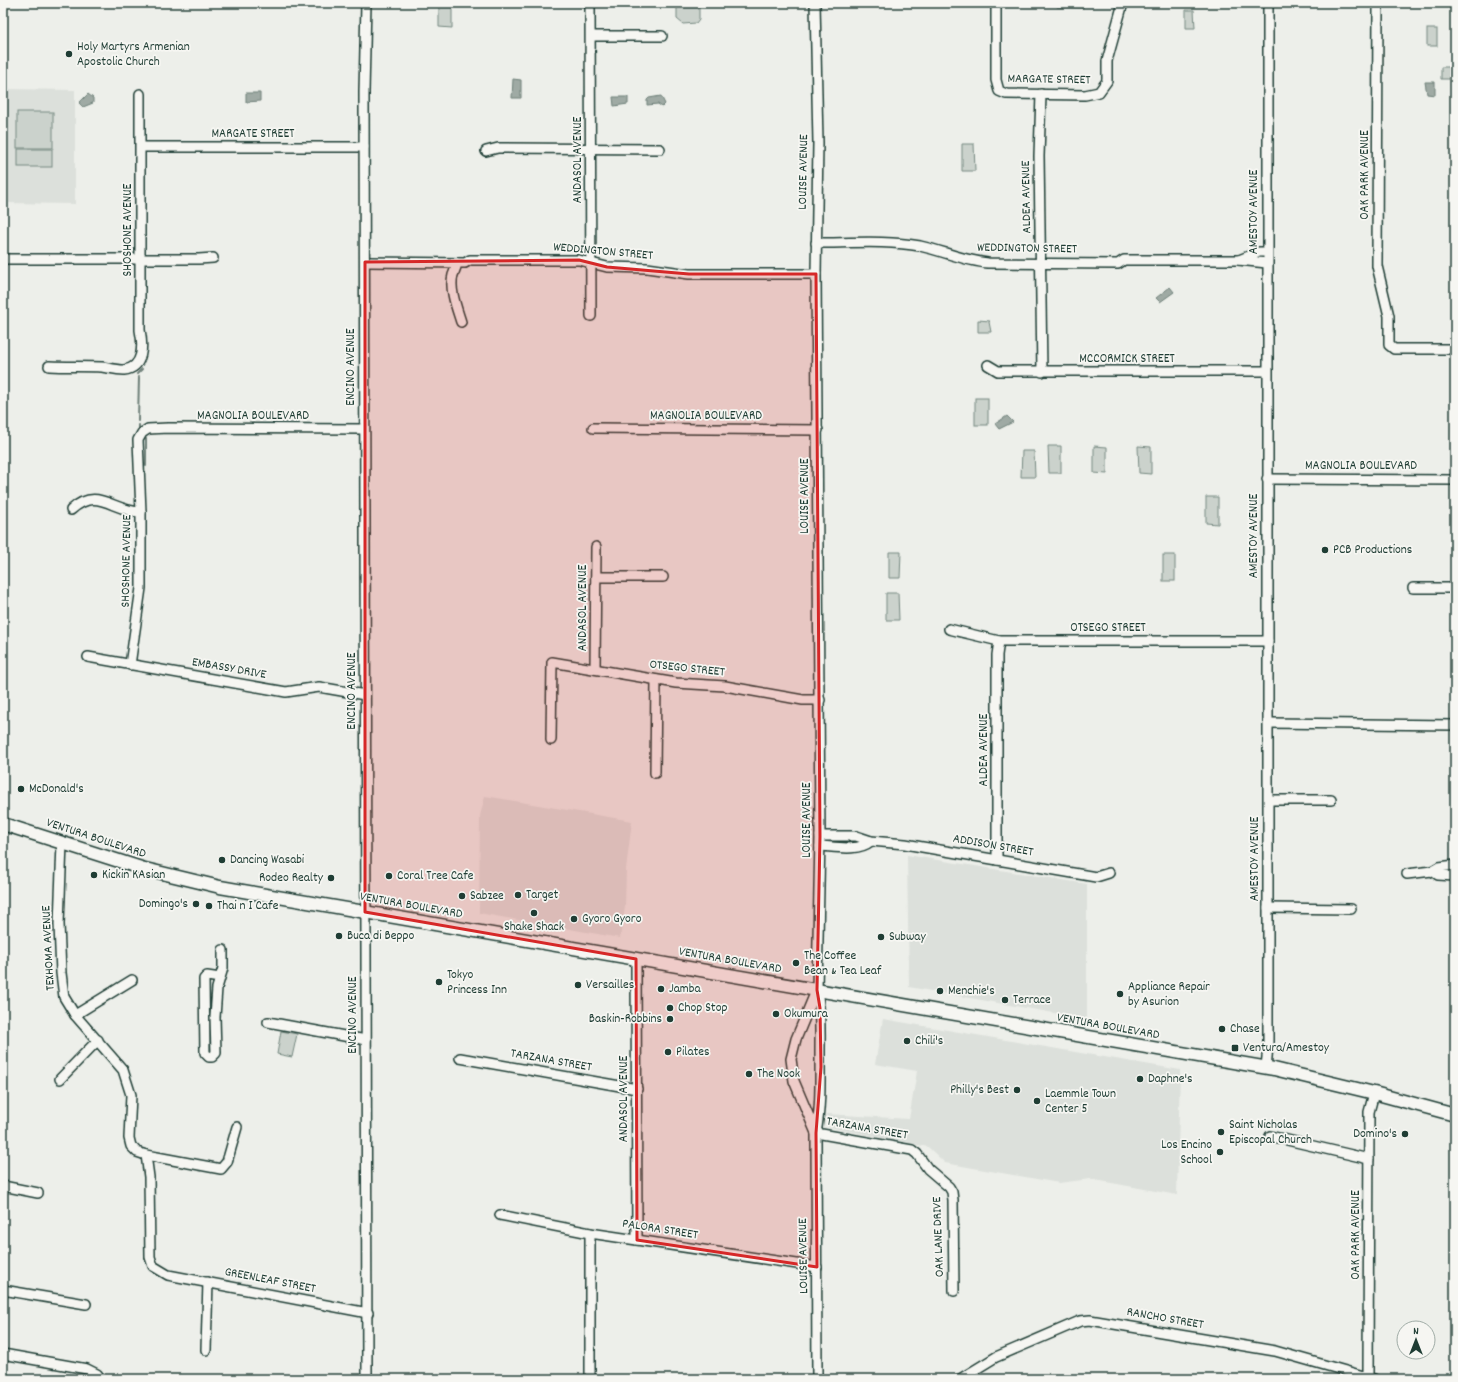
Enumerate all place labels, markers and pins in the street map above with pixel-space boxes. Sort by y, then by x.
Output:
place label: Holy Martyrs Armenian Apostolic Church [77,38,190,72]
marker: Holy Martyrs Armenian Apostolic Church [64,49,74,59]
place label: PCB Productions [1333,541,1412,560]
marker: PCB Productions [1320,545,1330,555]
place label: McDonald's [29,780,84,799]
marker: McDonald's [16,784,26,794]
place label: Dancing Wasabi [230,851,305,870]
marker: Dancing Wasabi [217,855,227,865]
place label: Kickin KAsian [102,866,165,885]
place label: Coral Tree Cafe [397,867,474,886]
place label: Rodeo Realty [259,869,324,888]
marker: Kickin KAsian [89,870,99,880]
marker: Coral Tree Cafe [384,871,394,881]
marker: Rodeo Realty [326,873,336,883]
place label: Target [526,886,559,905]
place label: Sabzee [470,887,504,906]
marker: Target [513,890,523,900]
marker: Sabzee [457,891,467,901]
place label: Domingo's [139,895,188,914]
place label: Thai n I Cafe [217,897,279,916]
marker: Domingo's [191,899,201,909]
marker: Thai n I Cafe [204,901,214,911]
marker: Shake Shack [529,908,539,918]
place label: Gyoro Gyoro [582,910,642,929]
marker: Gyoro Gyoro [569,914,579,924]
place label: Shake Shack [504,918,564,937]
place label: Buca di Beppo [347,927,414,946]
place label: Subway [889,928,926,947]
marker: Buca di Beppo [334,931,344,941]
marker: Subway [876,932,886,942]
place label: The Coffee Bean & Tea Leaf [804,947,882,981]
marker: The Coffee Bean & Tea Leaf [791,958,801,968]
place label: Tokyo Princess Inn [447,966,507,1000]
place label: Versailles [586,976,634,995]
marker: Tokyo Princess Inn [434,977,444,987]
place label: Appliance Repair by Asurion [1128,978,1210,1012]
marker: Versailles [573,980,583,990]
place label: Jamba [669,980,701,999]
place label: Menchie's [948,982,995,1001]
marker: Jamba [656,984,666,994]
marker: Menchie's [935,986,945,996]
marker: Appliance Repair by Asurion [1115,989,1125,999]
place label: Terrace [1013,991,1051,1010]
marker: Terrace [1000,995,1010,1005]
place label: Chop Stop [678,999,727,1018]
marker: Chop Stop [665,1003,675,1013]
place label: Okumura [784,1005,829,1024]
marker: Okumura [771,1009,781,1019]
place label: Baskin-Robbins [589,1010,662,1029]
marker: Baskin-Robbins [665,1014,675,1024]
place label: Chase [1230,1020,1260,1039]
marker: Chase [1217,1024,1227,1034]
place label: Chili's [915,1032,943,1051]
marker: Chili's [902,1036,912,1046]
place label: Ventura/Amestoy [1243,1039,1330,1058]
place label: Pilates [676,1043,709,1062]
marker: Ventura/Amestoy [1230,1043,1240,1053]
marker: Pilates [663,1047,673,1057]
place label: The Nook [757,1065,800,1084]
marker: The Nook [744,1069,754,1079]
place label: Daphne's [1148,1070,1193,1089]
marker: Daphne's [1135,1074,1145,1084]
place label: Philly's Best [950,1081,1009,1100]
marker: Philly's Best [1012,1085,1022,1095]
place label: Laemmle Town Center 5 [1045,1085,1116,1119]
marker: Laemmle Town Center 5 [1032,1096,1042,1106]
place label: Saint Nicholas Episcopal Church [1229,1116,1312,1150]
place label: Domino's [1353,1125,1397,1144]
marker: Saint Nicholas Episcopal Church [1216,1127,1226,1137]
marker: Domino's [1400,1129,1410,1139]
place label: Los Encino School [1161,1136,1212,1170]
marker: Los Encino School [1215,1147,1225,1157]

